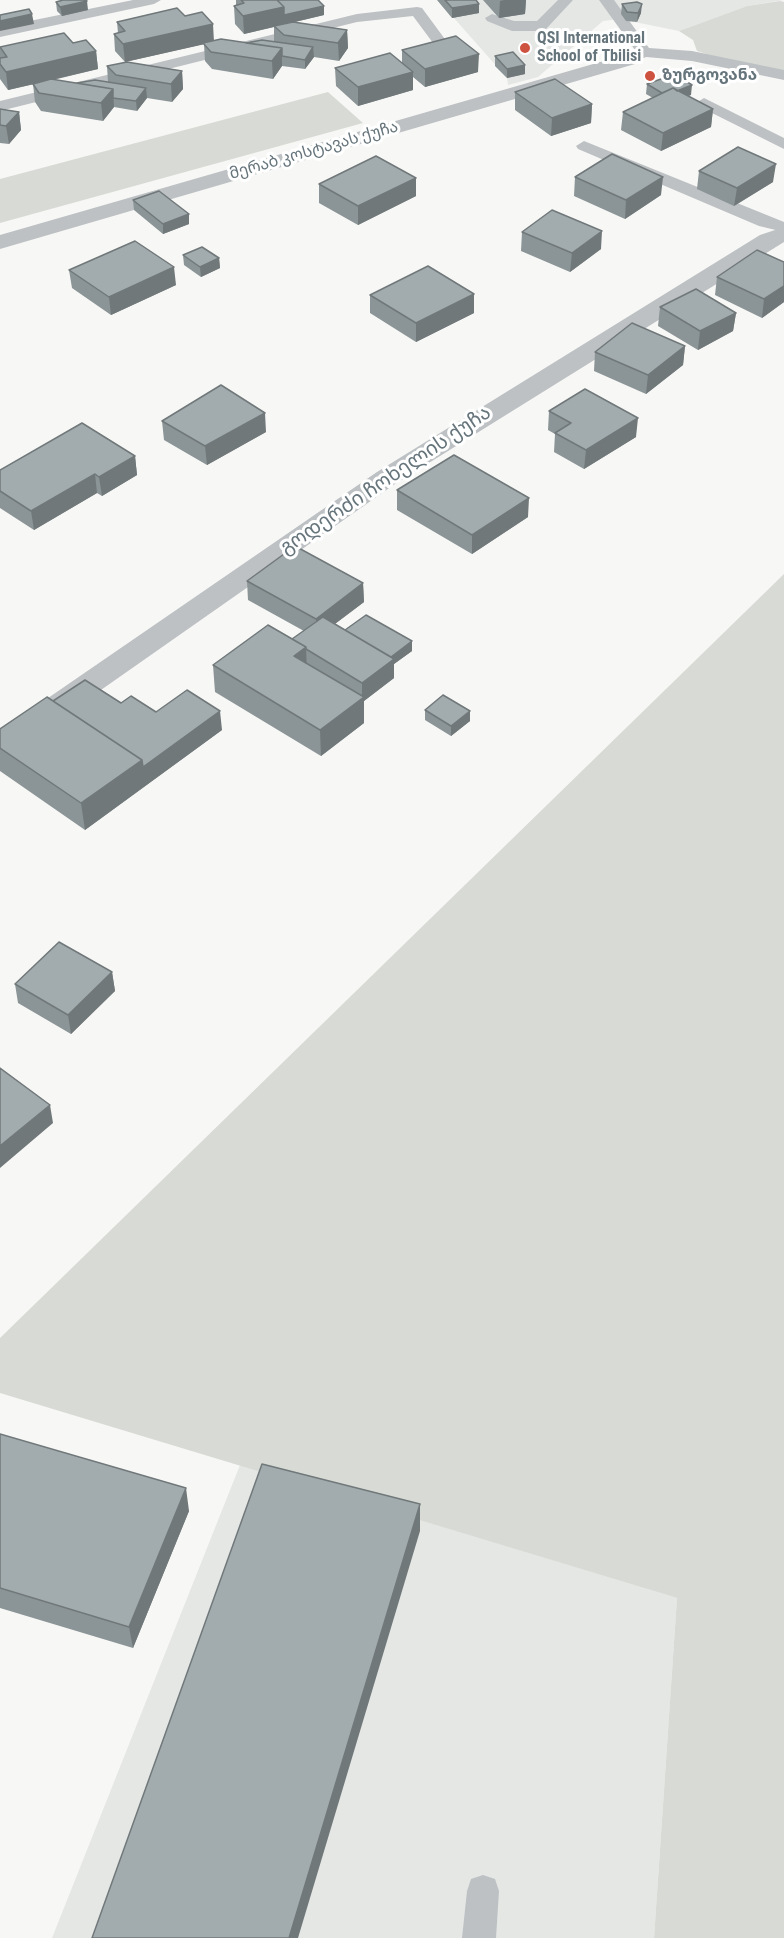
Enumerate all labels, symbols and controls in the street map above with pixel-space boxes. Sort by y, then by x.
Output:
place label: QSI International School of Tbilisi [537,29,645,67]
marker: QSI International School of Tbilisi [518,41,532,55]
place label: ზურგოვანა [662,66,757,86]
marker: ზურგოვანა [643,69,657,83]
street label: მერაბ კოსტავას ქუჩა [227,118,401,184]
street label: გოდერძი ჩოხელის ქუჩა [276,401,496,561]

